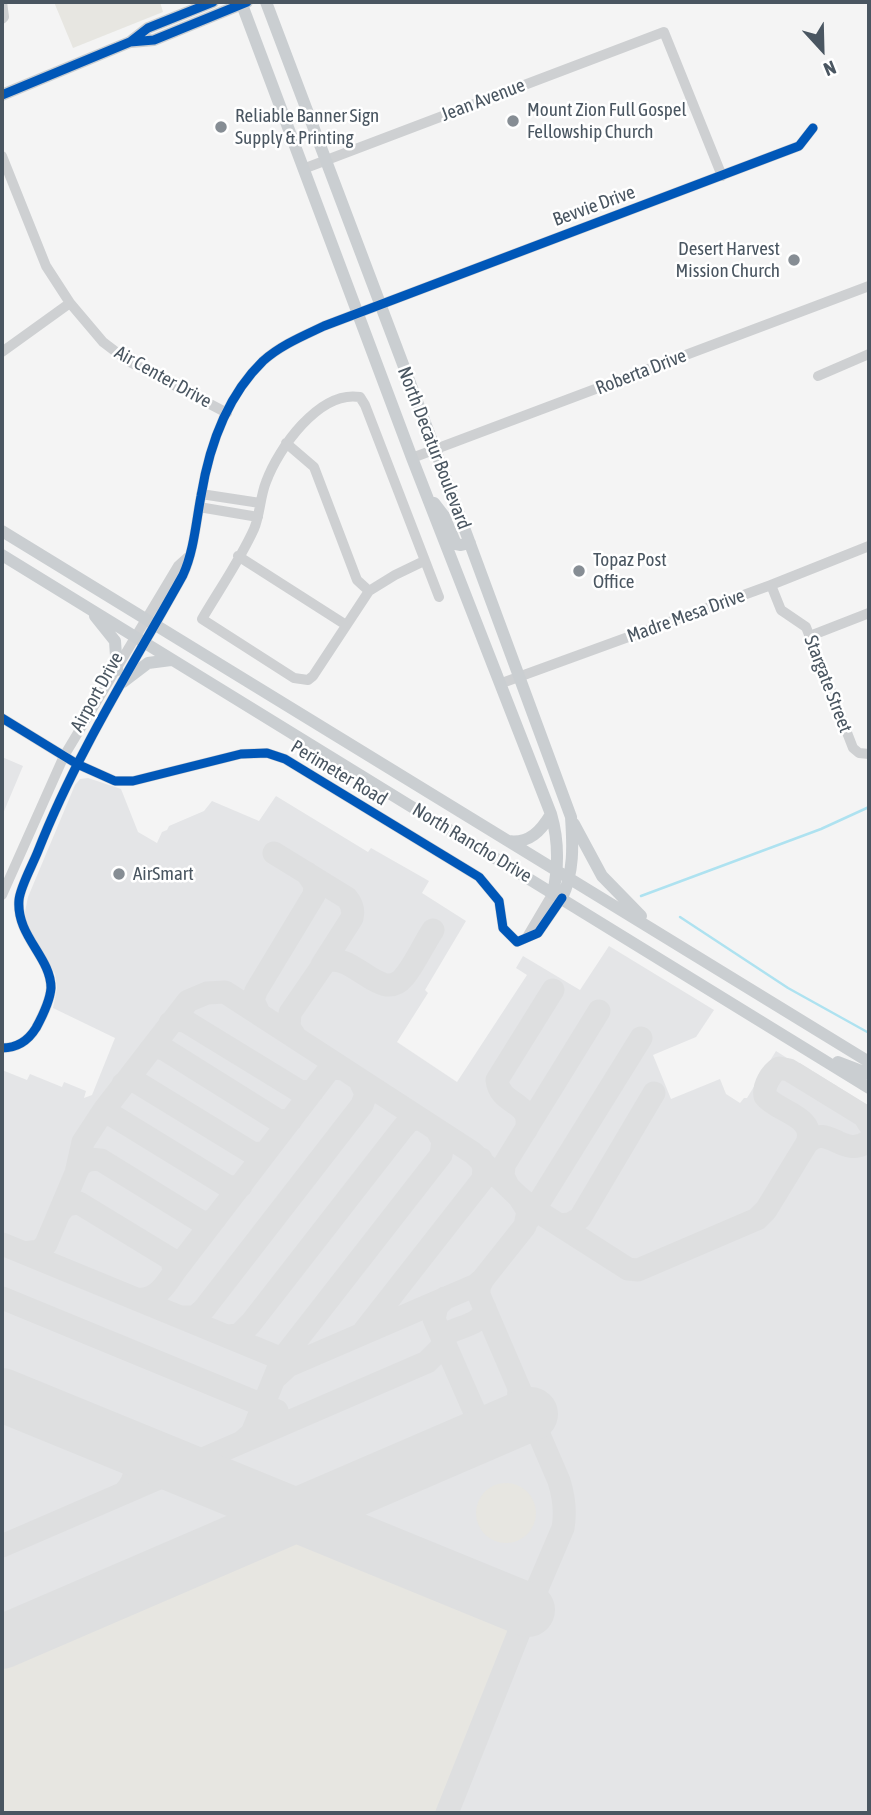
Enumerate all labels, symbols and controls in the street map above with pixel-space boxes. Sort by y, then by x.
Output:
north arrow [787,14,857,84]
text: N [821,56,839,81]
street label: Jean Avenue [438,74,528,126]
place label: Mount Zion Full Gospel Fellowship Church [527,99,686,143]
place label: Reliable Banner Sign Supply & Printing [235,105,379,149]
marker: Mount Zion Full Gospel Fellowship Church [505,113,521,129]
marker: Reliable Banner Sign Supply & Printing [213,119,229,135]
street label: Bevvie Drive [550,181,638,231]
place label: Desert Harvest Mission Church [676,238,780,282]
marker: Desert Harvest Mission Church [786,252,802,268]
street label: Air Center Drive [111,341,215,413]
street label: Roberta Drive [592,344,690,400]
street label: North Decatur Boulevard [392,364,476,532]
place label: Topaz Post Office [593,549,667,593]
marker: Topaz Post Office [571,563,587,579]
street label: Madre Mesa Drive [624,584,748,648]
street label: Stargate Street [799,632,857,736]
street label: Airport Drive [66,648,128,736]
street label: Perimeter Road [287,735,391,811]
street label: North Rancho Drive [408,798,536,888]
place label: AirSmart [133,863,194,885]
marker: AirSmart [111,866,127,882]

